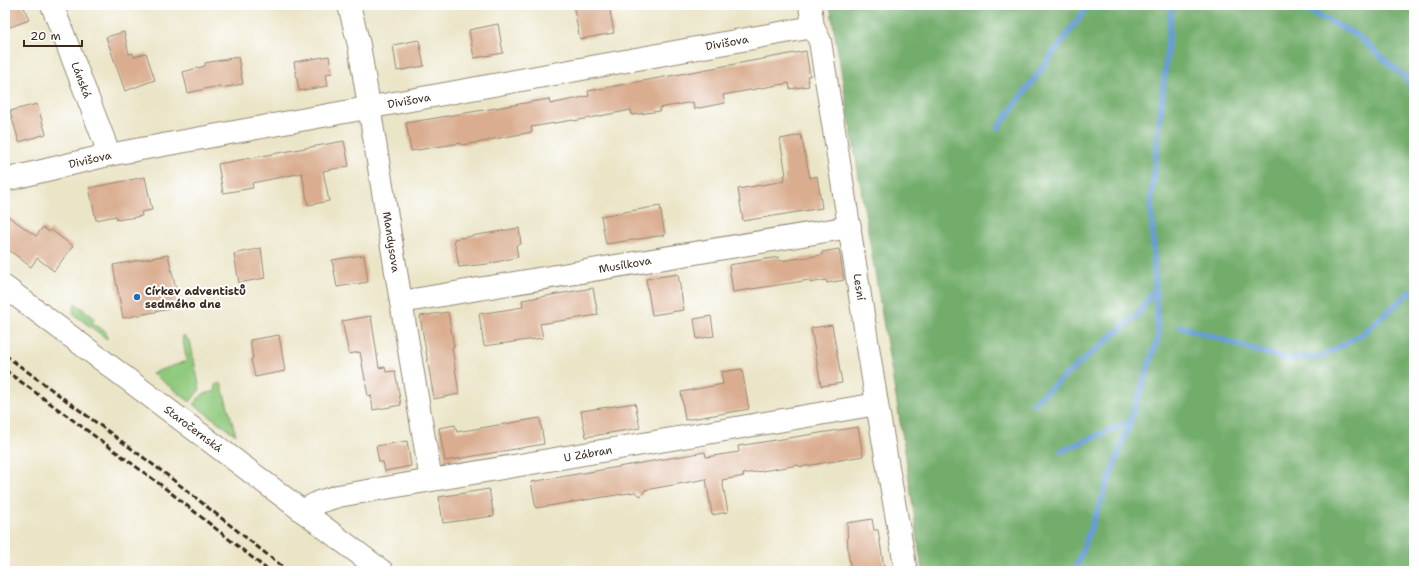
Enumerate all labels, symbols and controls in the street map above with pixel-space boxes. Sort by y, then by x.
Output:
scale bar [24,22,82,48]
text: 20 m [30,28,61,44]
street label: Divišova [704,32,750,54]
street label: Lánská [67,60,95,100]
street label: Divišova [386,90,432,112]
street label: Divišova [67,148,113,172]
street label: Mandysova [379,210,403,274]
street label: Musílkova [598,253,653,277]
street label: Lesní [849,273,869,301]
place label: Církev adventistů sedmého dne [145,284,246,312]
marker: Církev adventistů sedmého dne [132,292,142,302]
street label: Staročernská [161,402,225,456]
street label: U Zábran [563,442,614,466]

